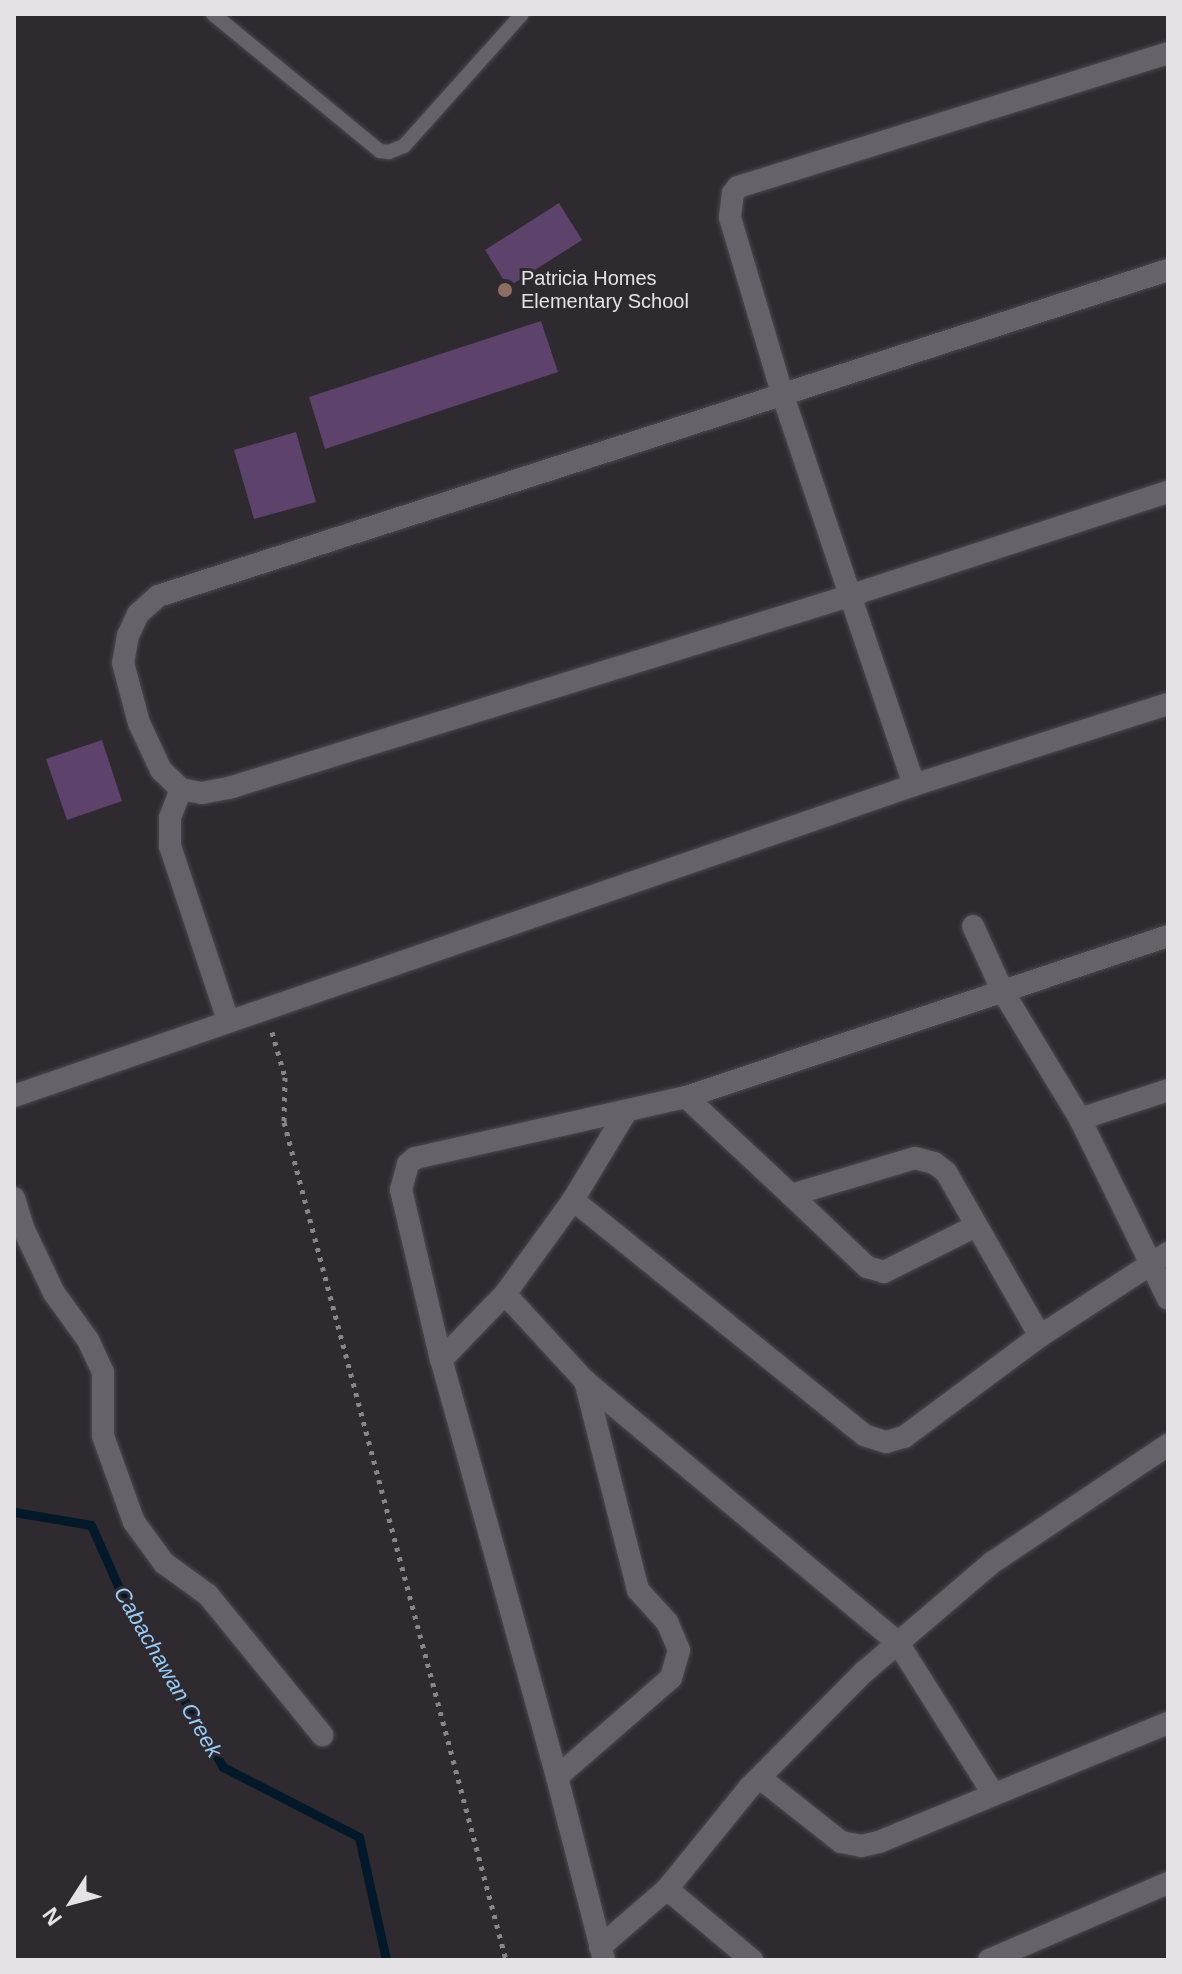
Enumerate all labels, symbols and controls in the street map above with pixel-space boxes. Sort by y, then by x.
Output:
place label: Patricia Homes Elementary School [521,266,689,313]
marker: Patricia Homes Elementary School [496,281,514,299]
water label: Cabachawan Creek [108,1582,228,1762]
north arrow [32,1862,112,1942]
text: N [37,1903,67,1930]

